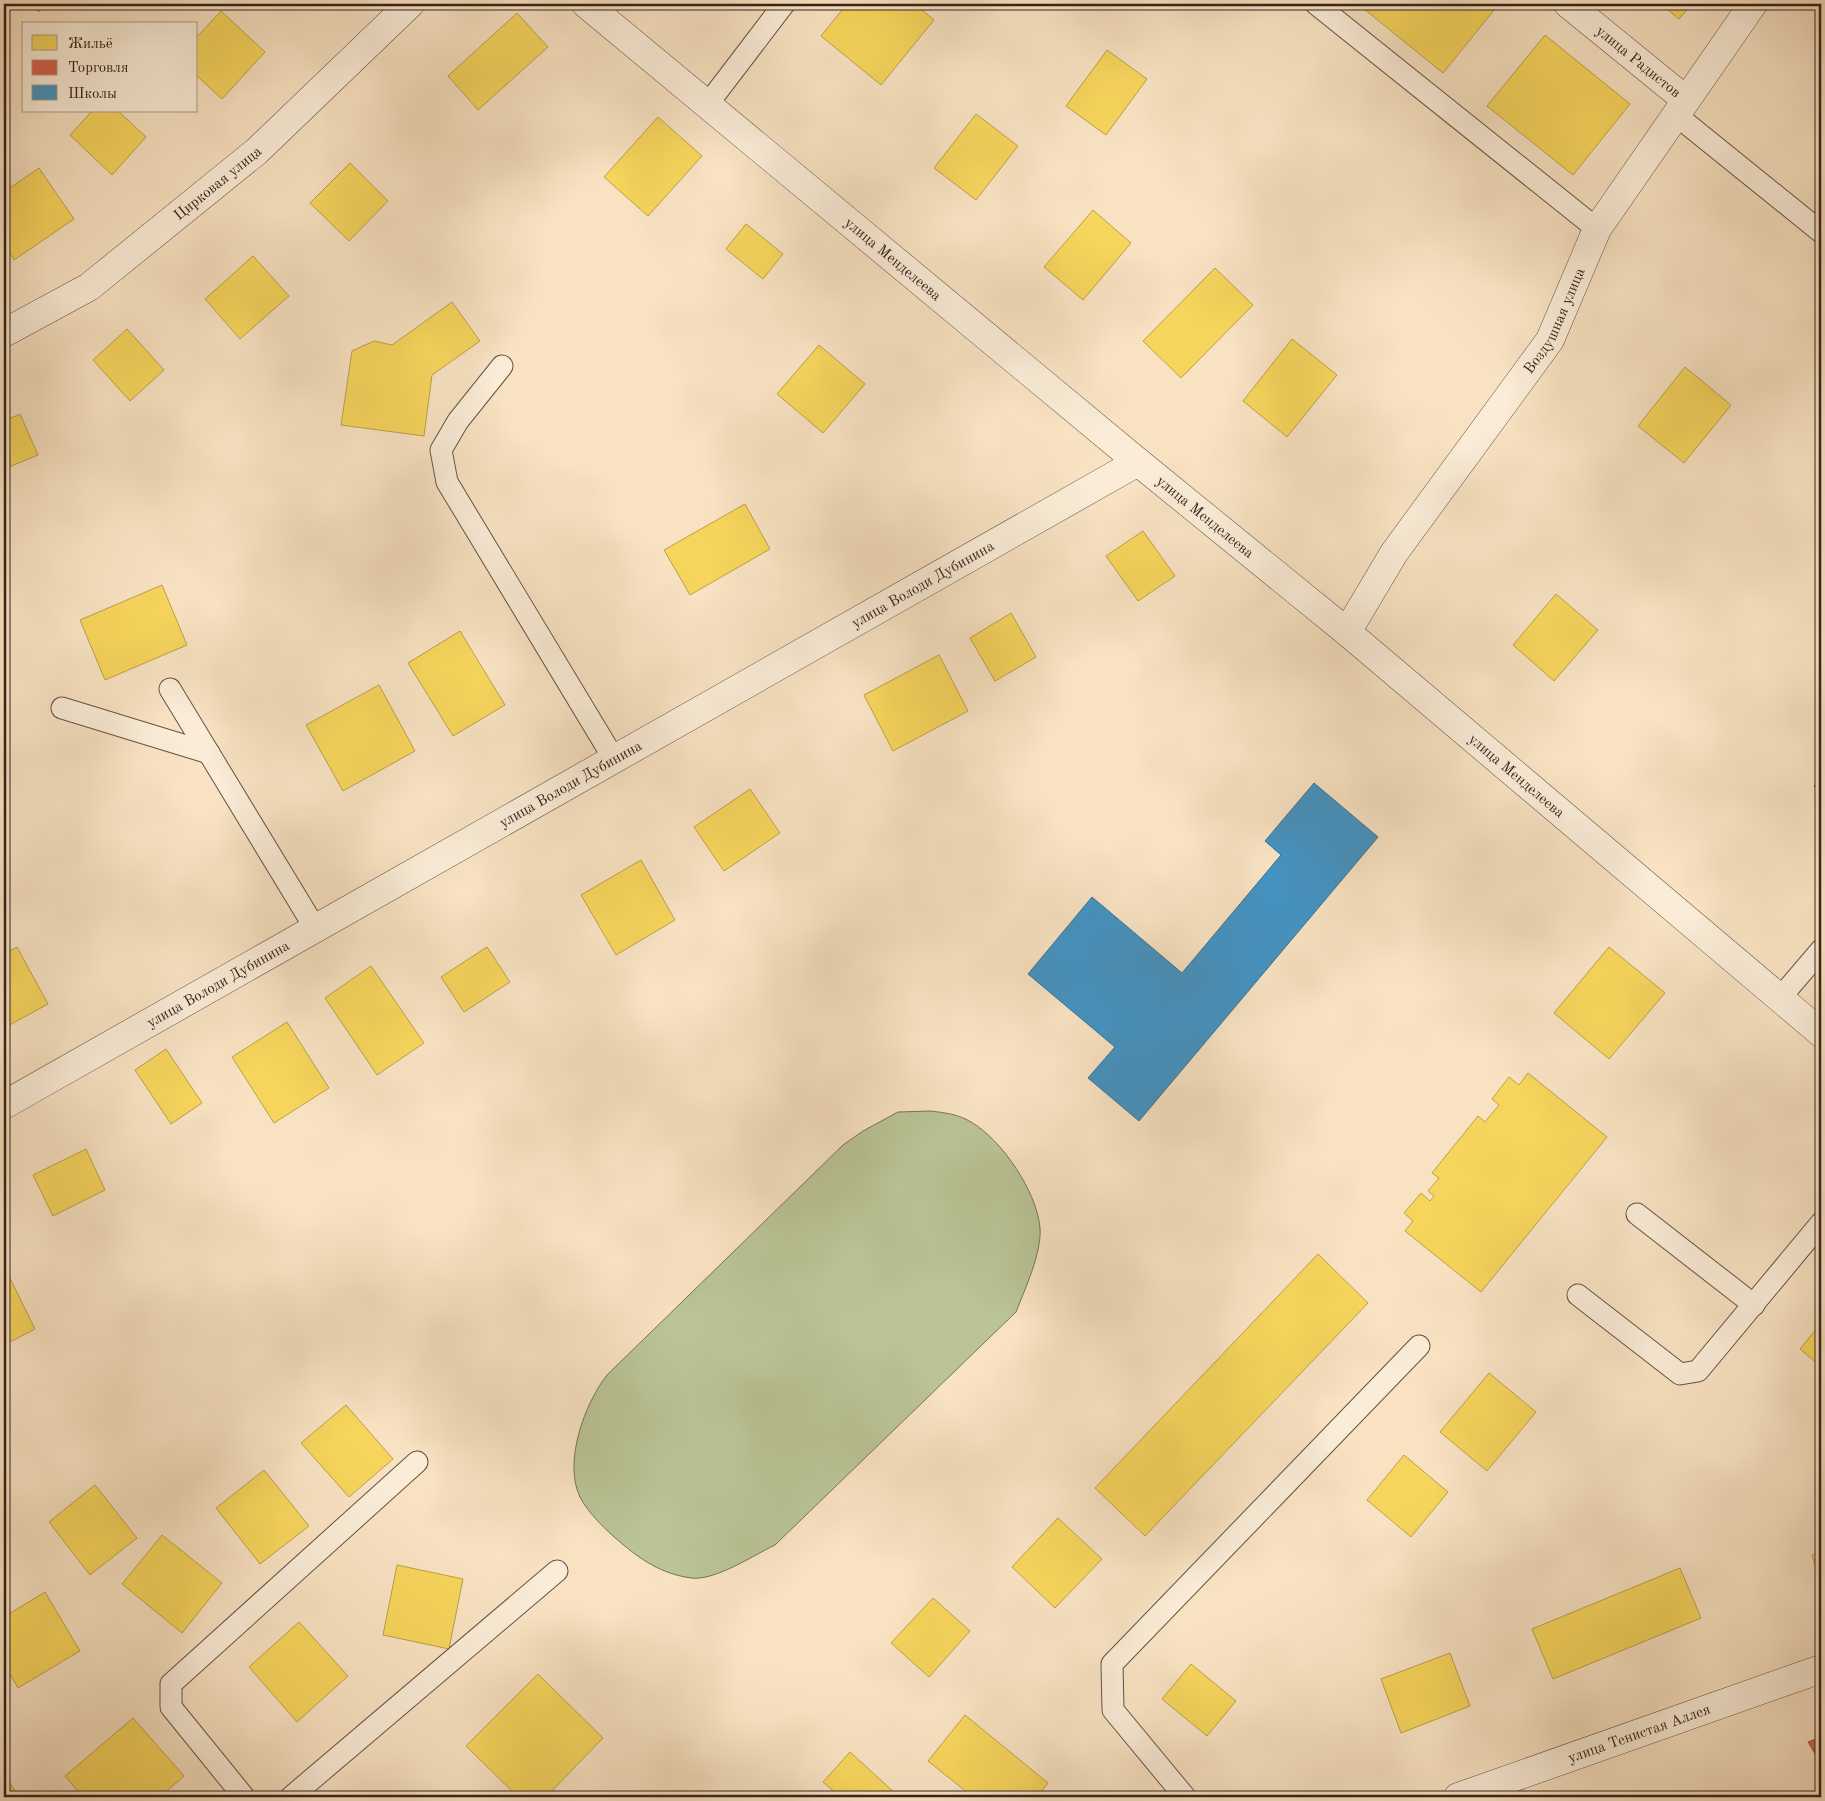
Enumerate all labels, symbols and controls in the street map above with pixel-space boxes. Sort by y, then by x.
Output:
legend [22,22,198,112]
street label: улица Радистов [1593,24,1683,101]
text: Жильё [68,37,113,52]
text: Торговля [68,61,129,76]
text: Школы [68,87,117,102]
street label: Цирковая улица [172,144,266,224]
street label: улица Менделеева [841,216,944,305]
street label: Воздушная улица [1522,266,1589,377]
street label: улица Менделеева [1153,474,1256,562]
street label: улица Володи Дубинина [850,539,998,632]
street label: улица Менделеева [1465,732,1567,822]
street label: улица Володи Дубинина [497,739,645,831]
street label: улица Володи Дубинина [145,938,293,1031]
street label: улица Тенистая Аллея [1566,1702,1713,1767]

